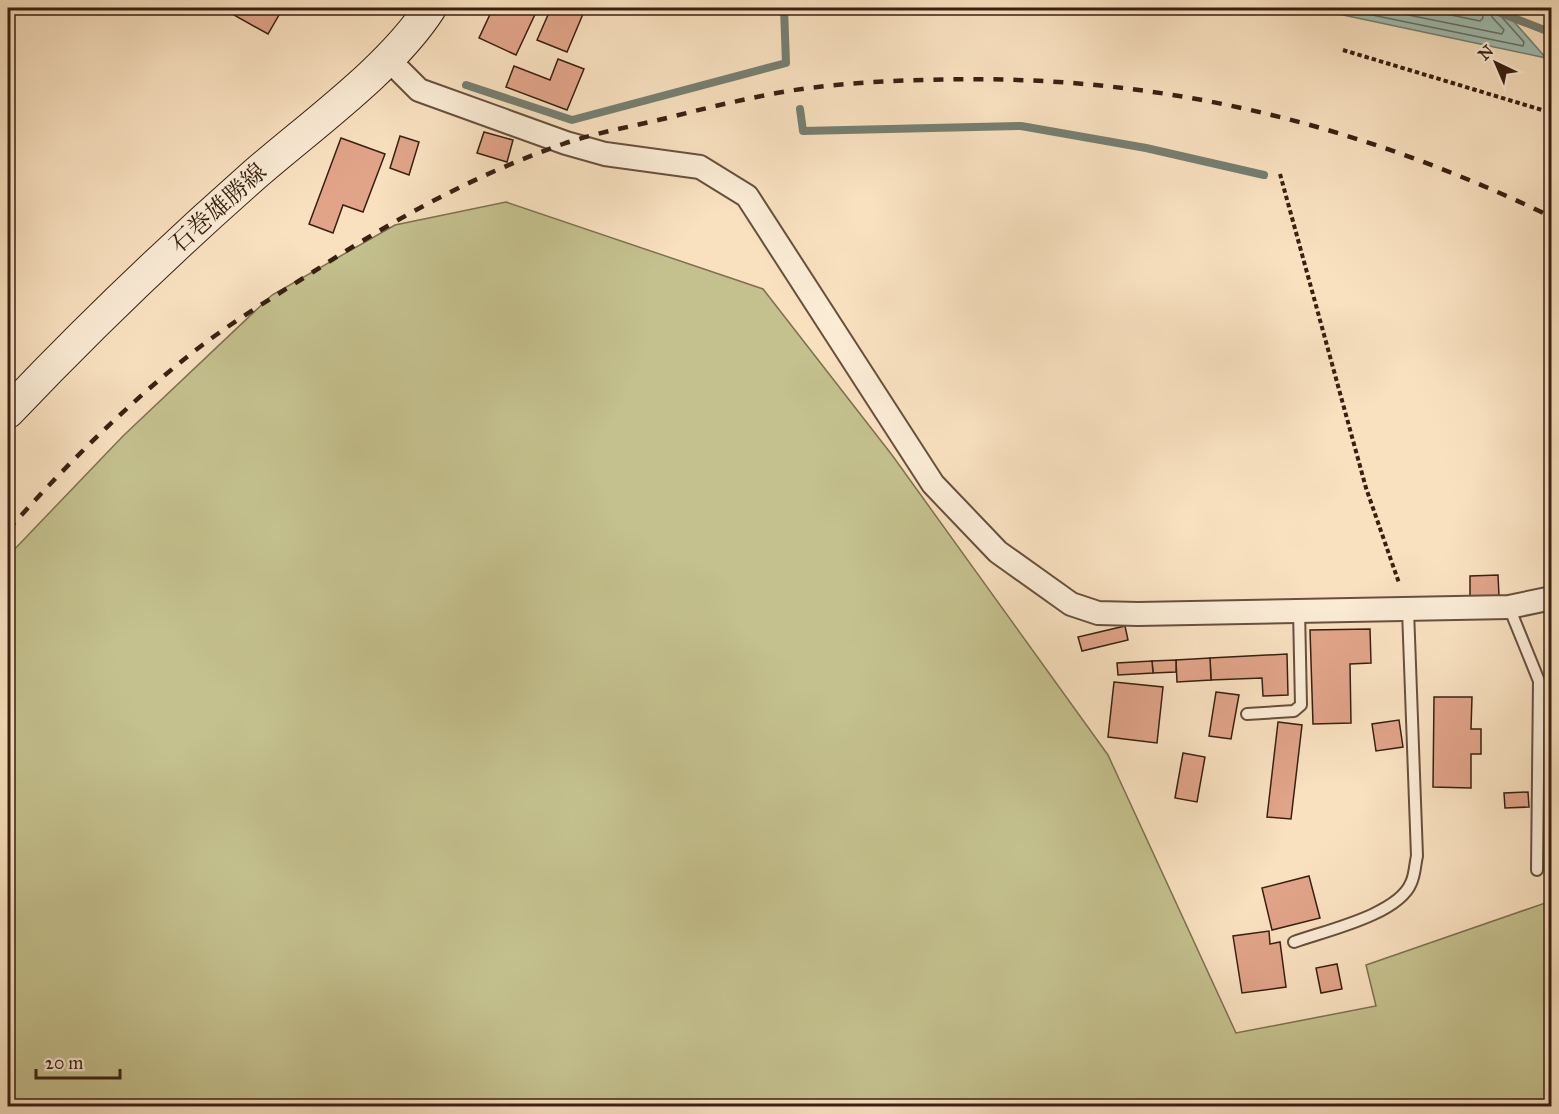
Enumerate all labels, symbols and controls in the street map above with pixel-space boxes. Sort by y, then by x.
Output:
north arrow [1466,33,1526,93]
text: N [1474,41,1498,64]
street label: 石巻雄勝線 [163,157,273,259]
scale bar [36,1042,120,1080]
text: 20 m [45,1052,83,1074]

